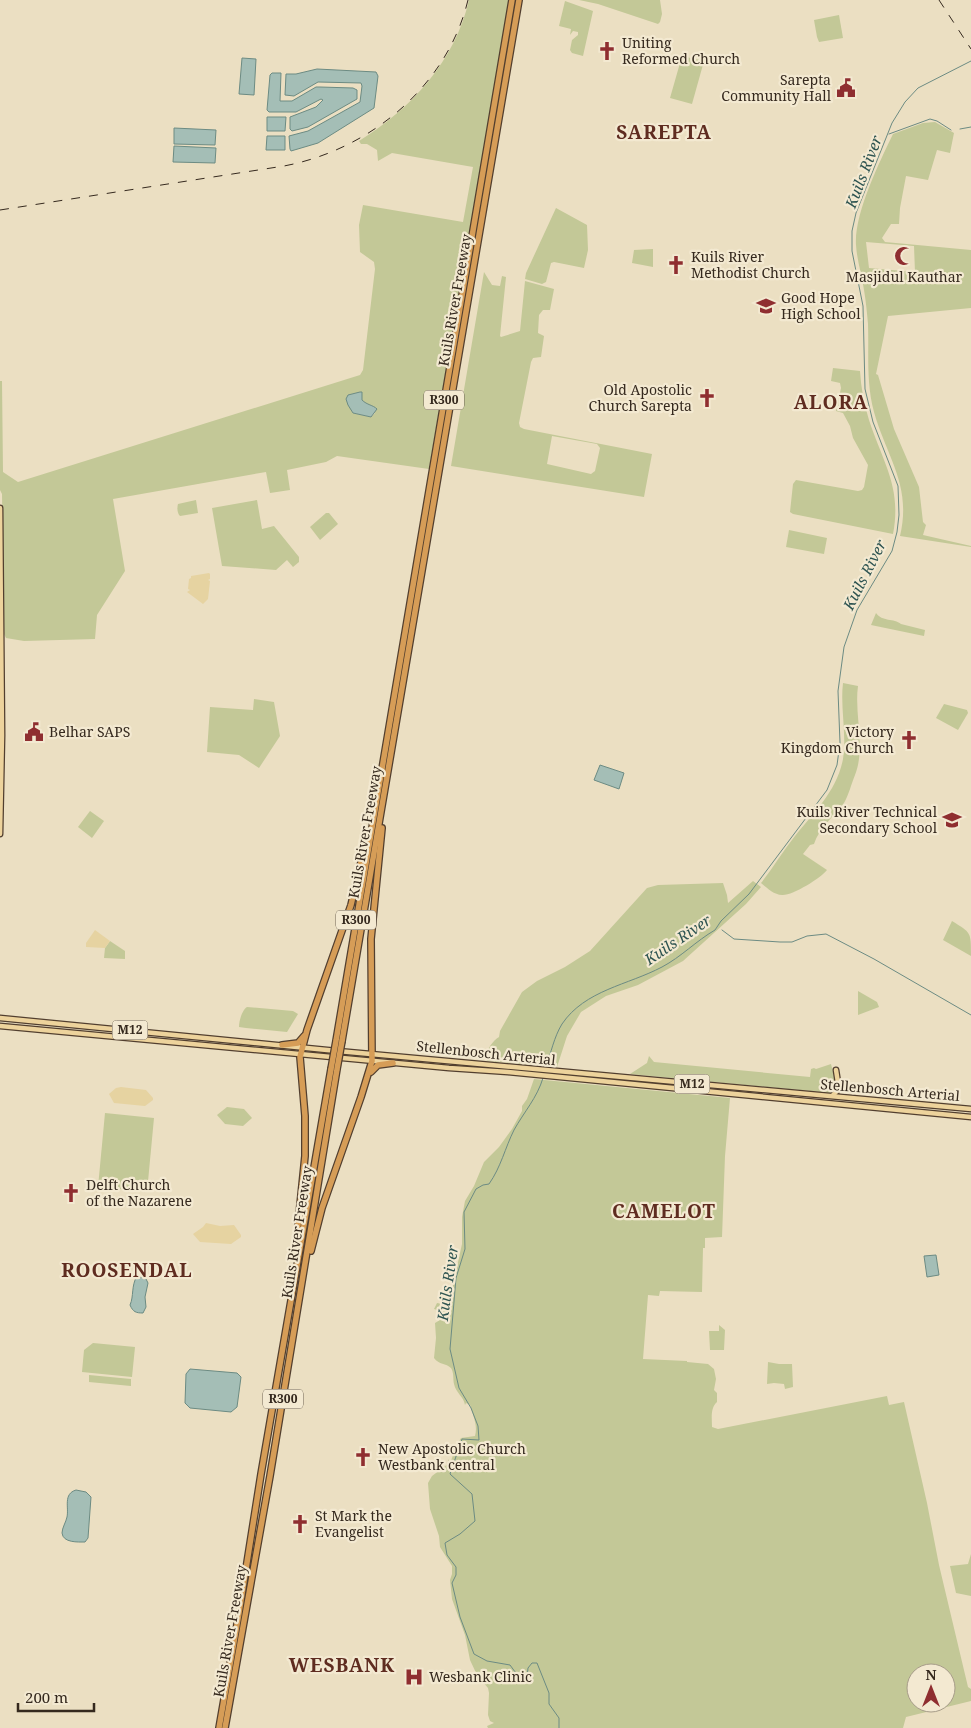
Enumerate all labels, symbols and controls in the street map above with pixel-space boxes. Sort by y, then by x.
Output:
place label: Uniting Reformed Church [622,33,740,68]
church icon: Uniting Reformed Church [596,40,618,62]
place label: Sarepta Community Hall [721,70,832,105]
public building icon: Sarepta Community Hall [835,77,857,99]
district label: SAREPTA [616,119,712,145]
water label: Kuils River [840,132,886,212]
street label: Kuils River Freeway [434,232,476,368]
mosque icon: Masjidul Kauthar [893,245,915,267]
place label: Kuils River Methodist Church [691,247,810,282]
church icon: Kuils River Methodist Church [665,254,687,276]
place label: Masjidul Kauthar [846,267,963,286]
place label: Good Hope High School [781,288,861,323]
school or university icon: Good Hope High School [755,295,777,317]
place label: Old Apostolic Church Sarepta [589,380,692,415]
church icon: Old Apostolic Church Sarepta [696,387,718,409]
district label: ALORA [794,389,868,415]
road number: R300 [424,390,464,410]
water label: Kuils River [837,535,891,614]
public building icon: Belhar SAPS [23,721,45,743]
place label: Belhar SAPS [49,722,130,741]
place label: Victory Kingdom Church [781,722,894,757]
church icon: Victory Kingdom Church [898,729,920,751]
street label: Kuils River Freeway [344,764,386,900]
place label: Kuils River Technical Secondary School [797,802,938,837]
school or university icon: Kuils River Technical Secondary School [941,809,963,831]
water label: Kuils River [639,909,715,969]
road number: R300 [336,910,376,930]
road number: M12 [112,1020,148,1040]
street label: Stellenbosch Arterial [416,1036,557,1069]
road number: M12 [674,1074,710,1094]
street label: Stellenbosch Arterial [820,1074,961,1105]
street label: Kuils River Freeway [277,1164,316,1300]
place label: Delft Church of the Nazarene [86,1175,192,1210]
church icon: Delft Church of the Nazarene [60,1182,82,1204]
district label: CAMELOT [612,1198,716,1224]
water label: Kuils River [432,1243,462,1323]
district label: ROOSENDAL [61,1257,193,1283]
road number: R300 [263,1390,303,1408]
place label: New Apostolic Church Westbank central [378,1439,526,1474]
church icon: New Apostolic Church Westbank central [352,1446,374,1468]
place label: St Mark the Evangelist [315,1506,392,1541]
church icon: St Mark the Evangelist [289,1513,311,1535]
street label: Kuils River Freeway [209,1563,251,1699]
district label: WESBANK [289,1652,395,1678]
north arrow [906,1663,956,1713]
text: N [925,1665,937,1684]
hospital icon: Wesbank Clinic [403,1666,425,1688]
place label: Wesbank Clinic [429,1667,532,1686]
scale bar [18,1680,94,1712]
text: 200 m [25,1687,68,1707]

